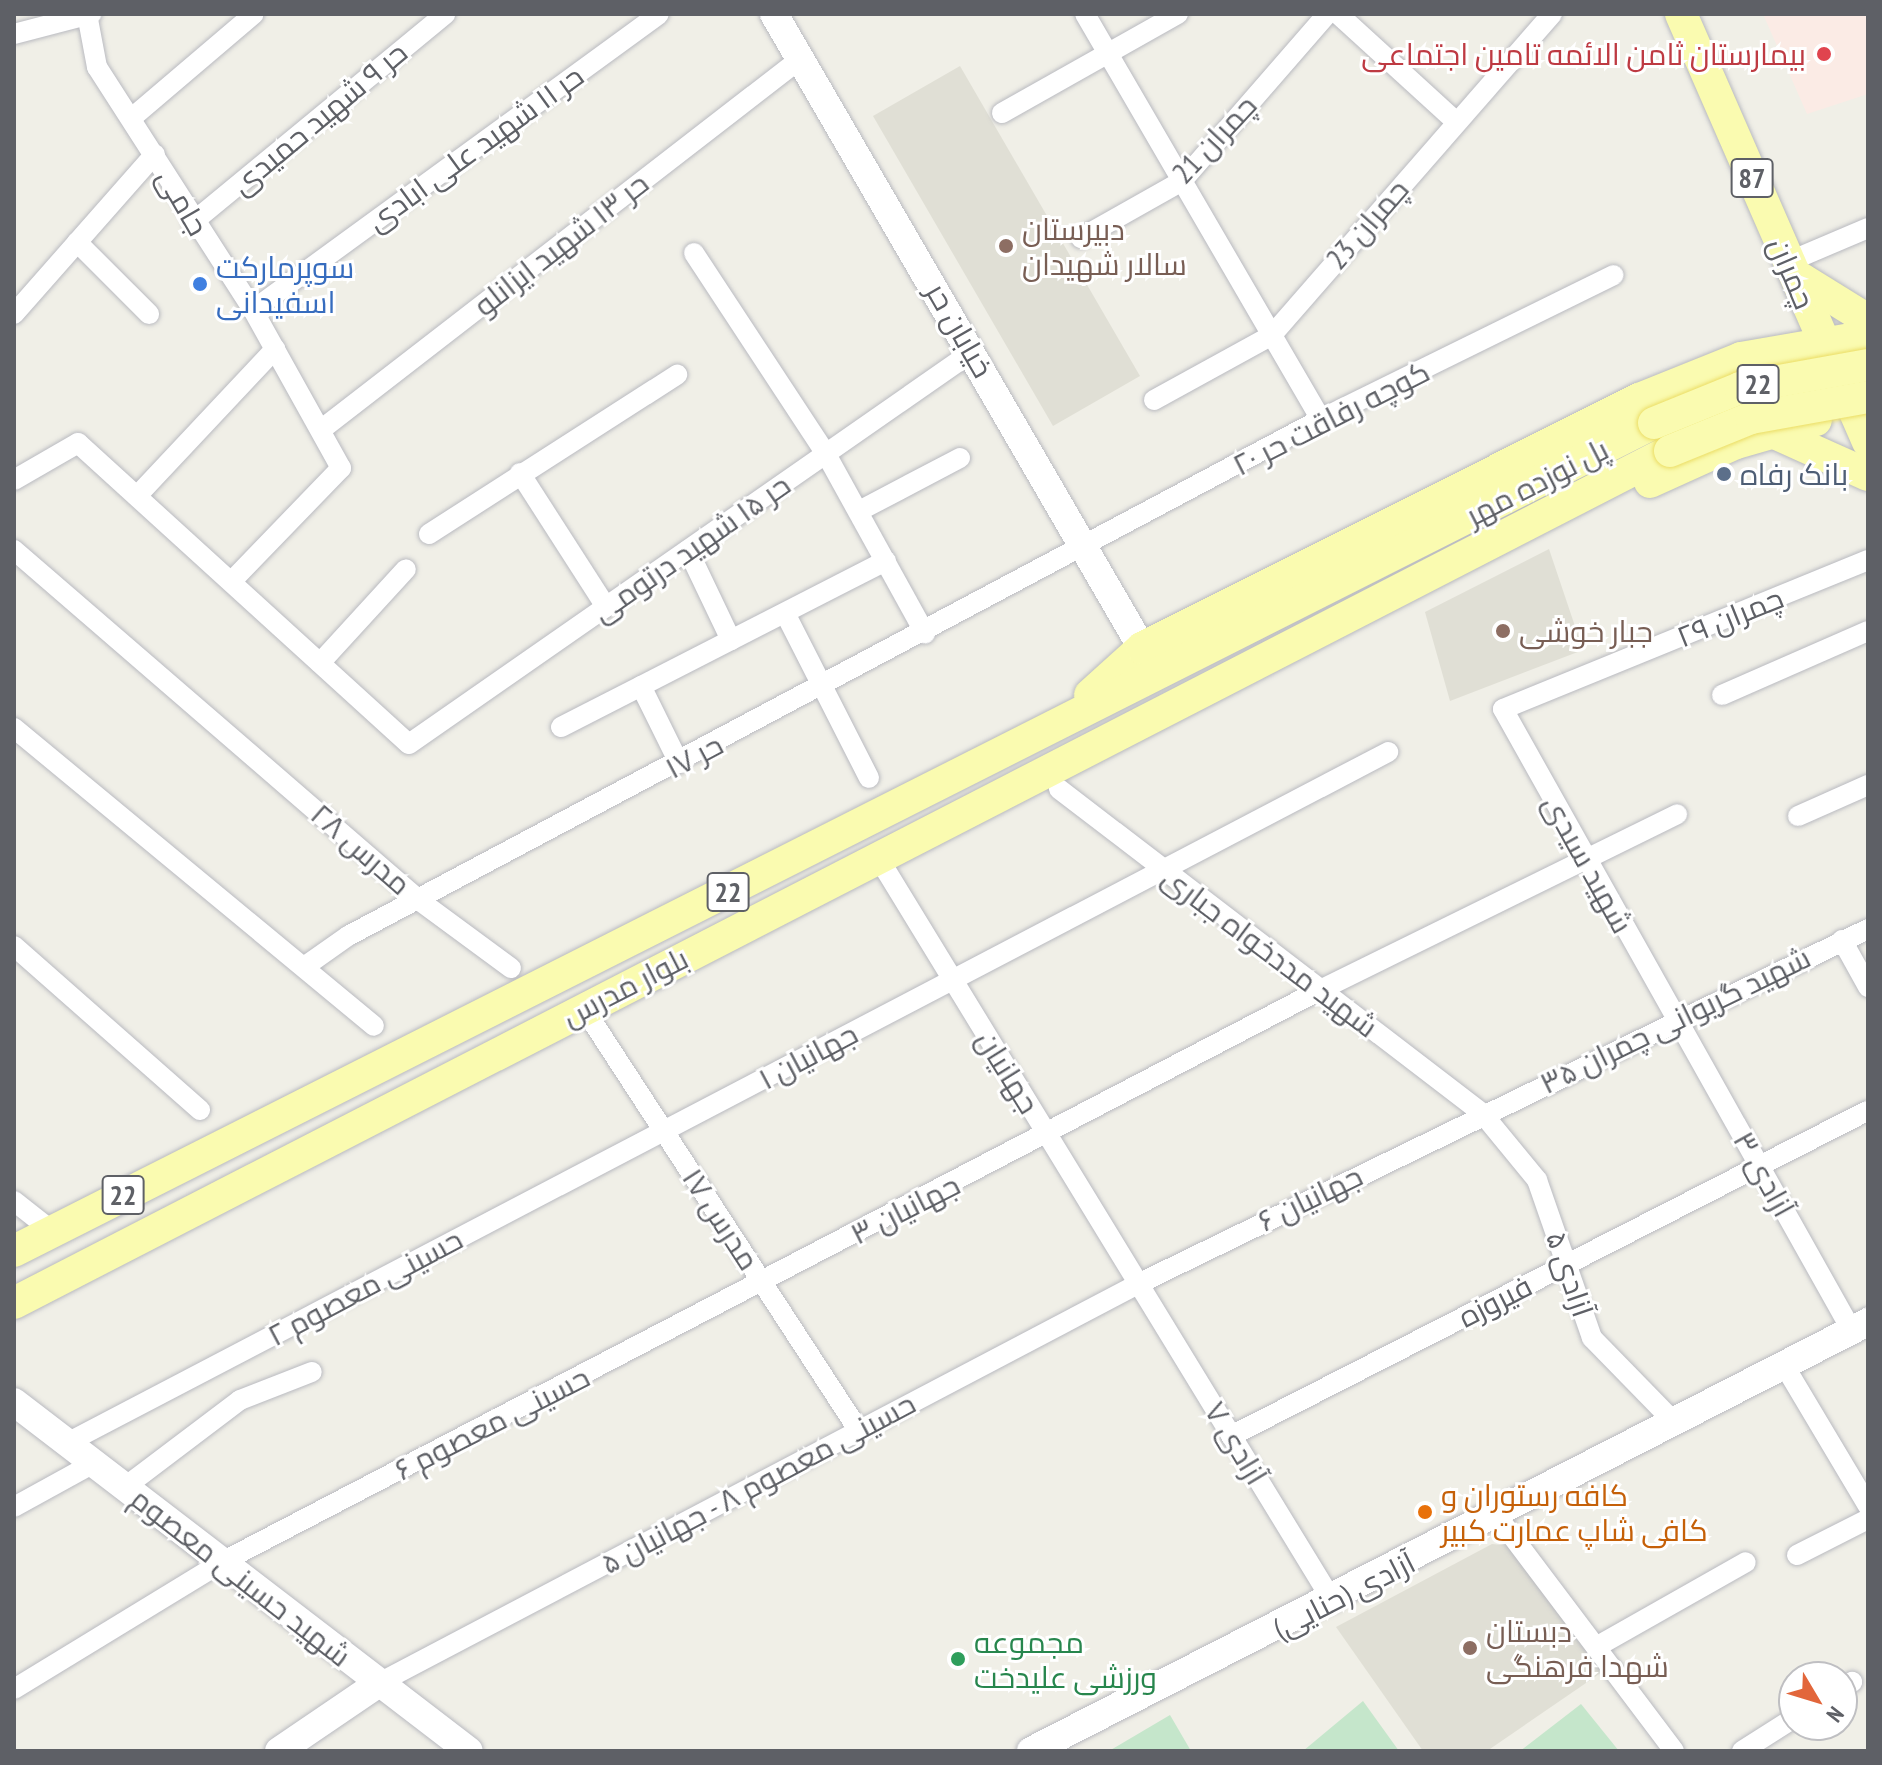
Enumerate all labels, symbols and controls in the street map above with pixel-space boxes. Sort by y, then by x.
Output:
street label: حر ۹ شهید حمیدی [224,34,414,202]
place label: بیمارستان ثامن الائمه تامین اجتماعی [1361,36,1806,72]
marker: بیمارستان ثامن الائمه تامین اجتماعی [1813,43,1835,65]
street label: حر ۱۱ شهید علی ابادی [360,57,590,239]
street label: چمران 21 [1164,87,1264,191]
road number: 87 [1730,154,1774,202]
street label: جامی [150,162,216,242]
street label: حر ۱۳ شهید ایزانلو [467,165,655,323]
street label: چمران 23 [1318,172,1416,276]
place label: دبیرستان سالار شهیدان [1022,211,1187,282]
street label: چمران [1761,232,1823,314]
marker: دبیرستان سالار شهیدان [997,237,1015,255]
place label: سوپرمارکت اسفیدانی [216,249,354,320]
marker: سوپرمارکت اسفیدانی [191,275,209,293]
street label: خیابان حر [919,276,1001,384]
street label: کوچه رفاقت حر ۲۰ [1227,353,1435,483]
road number: 22 [1736,360,1780,408]
street label: پل نوزده مهر [1460,431,1614,533]
place label: بانک رفاه [1740,456,1848,492]
marker: بانک رفاه [1715,465,1733,483]
street label: حر ۱۵ شهید درتومی [585,466,797,630]
street label: چمران ۲۹ [1671,579,1789,655]
place label: جبار خوشی [1519,613,1653,649]
marker: جبار خوشی [1494,622,1512,640]
street label: حر ۱۷ [659,726,729,786]
street label: شهید سیدی [1535,789,1641,939]
street label: مدرس ۲۸ [304,796,418,902]
street label: شهید مددخواه جباری [1155,859,1385,1045]
road number: 22 [706,868,750,916]
street label: شهید گریوانی چمران ۳۵ [1534,939,1816,1101]
street label: بلوار مدرس [556,940,694,1034]
street label: جهانیان ۱ [752,1015,864,1097]
street label: جهانیان [969,1024,1047,1120]
street label: آزادی ۳ [1726,1125,1802,1223]
street label: جهانیان ۶ [1252,1157,1368,1239]
street label: مدرس ۱۷ [675,1161,767,1277]
street label: جهانیان ۳ [844,1166,966,1252]
road number: 22 [101,1171,145,1219]
street label: حسینی معصوم ۲ [262,1221,468,1353]
street label: آزادی ۵ [1539,1226,1601,1322]
street label: فیروزه [1452,1267,1538,1335]
street label: حسینی معصوم ۶ [389,1358,595,1488]
street label: حسینی معصوم ۸ - جهانیان ۵ [594,1384,922,1582]
street label: آزادی ۷ [1197,1395,1275,1491]
place label: کافه رستوران و کافی شاپ عمارت کبیر [1441,1477,1708,1548]
street label: شهید حسینی معصوم [124,1480,358,1674]
marker: کافه رستوران و کافی شاپ عمارت کبیر [1416,1503,1434,1521]
street label: آزادی (حنایی) [1267,1544,1421,1646]
place label: دبستان شهدا فرهنگی [1486,1613,1669,1684]
place label: مجموعه ورزشی علیدخت [974,1624,1157,1694]
marker: دبستان شهدا فرهنگی [1461,1639,1479,1657]
marker: مجموعه ورزشی علیدخت [949,1650,967,1668]
north arrow [1778,1661,1858,1741]
text: N [1821,1701,1850,1728]

